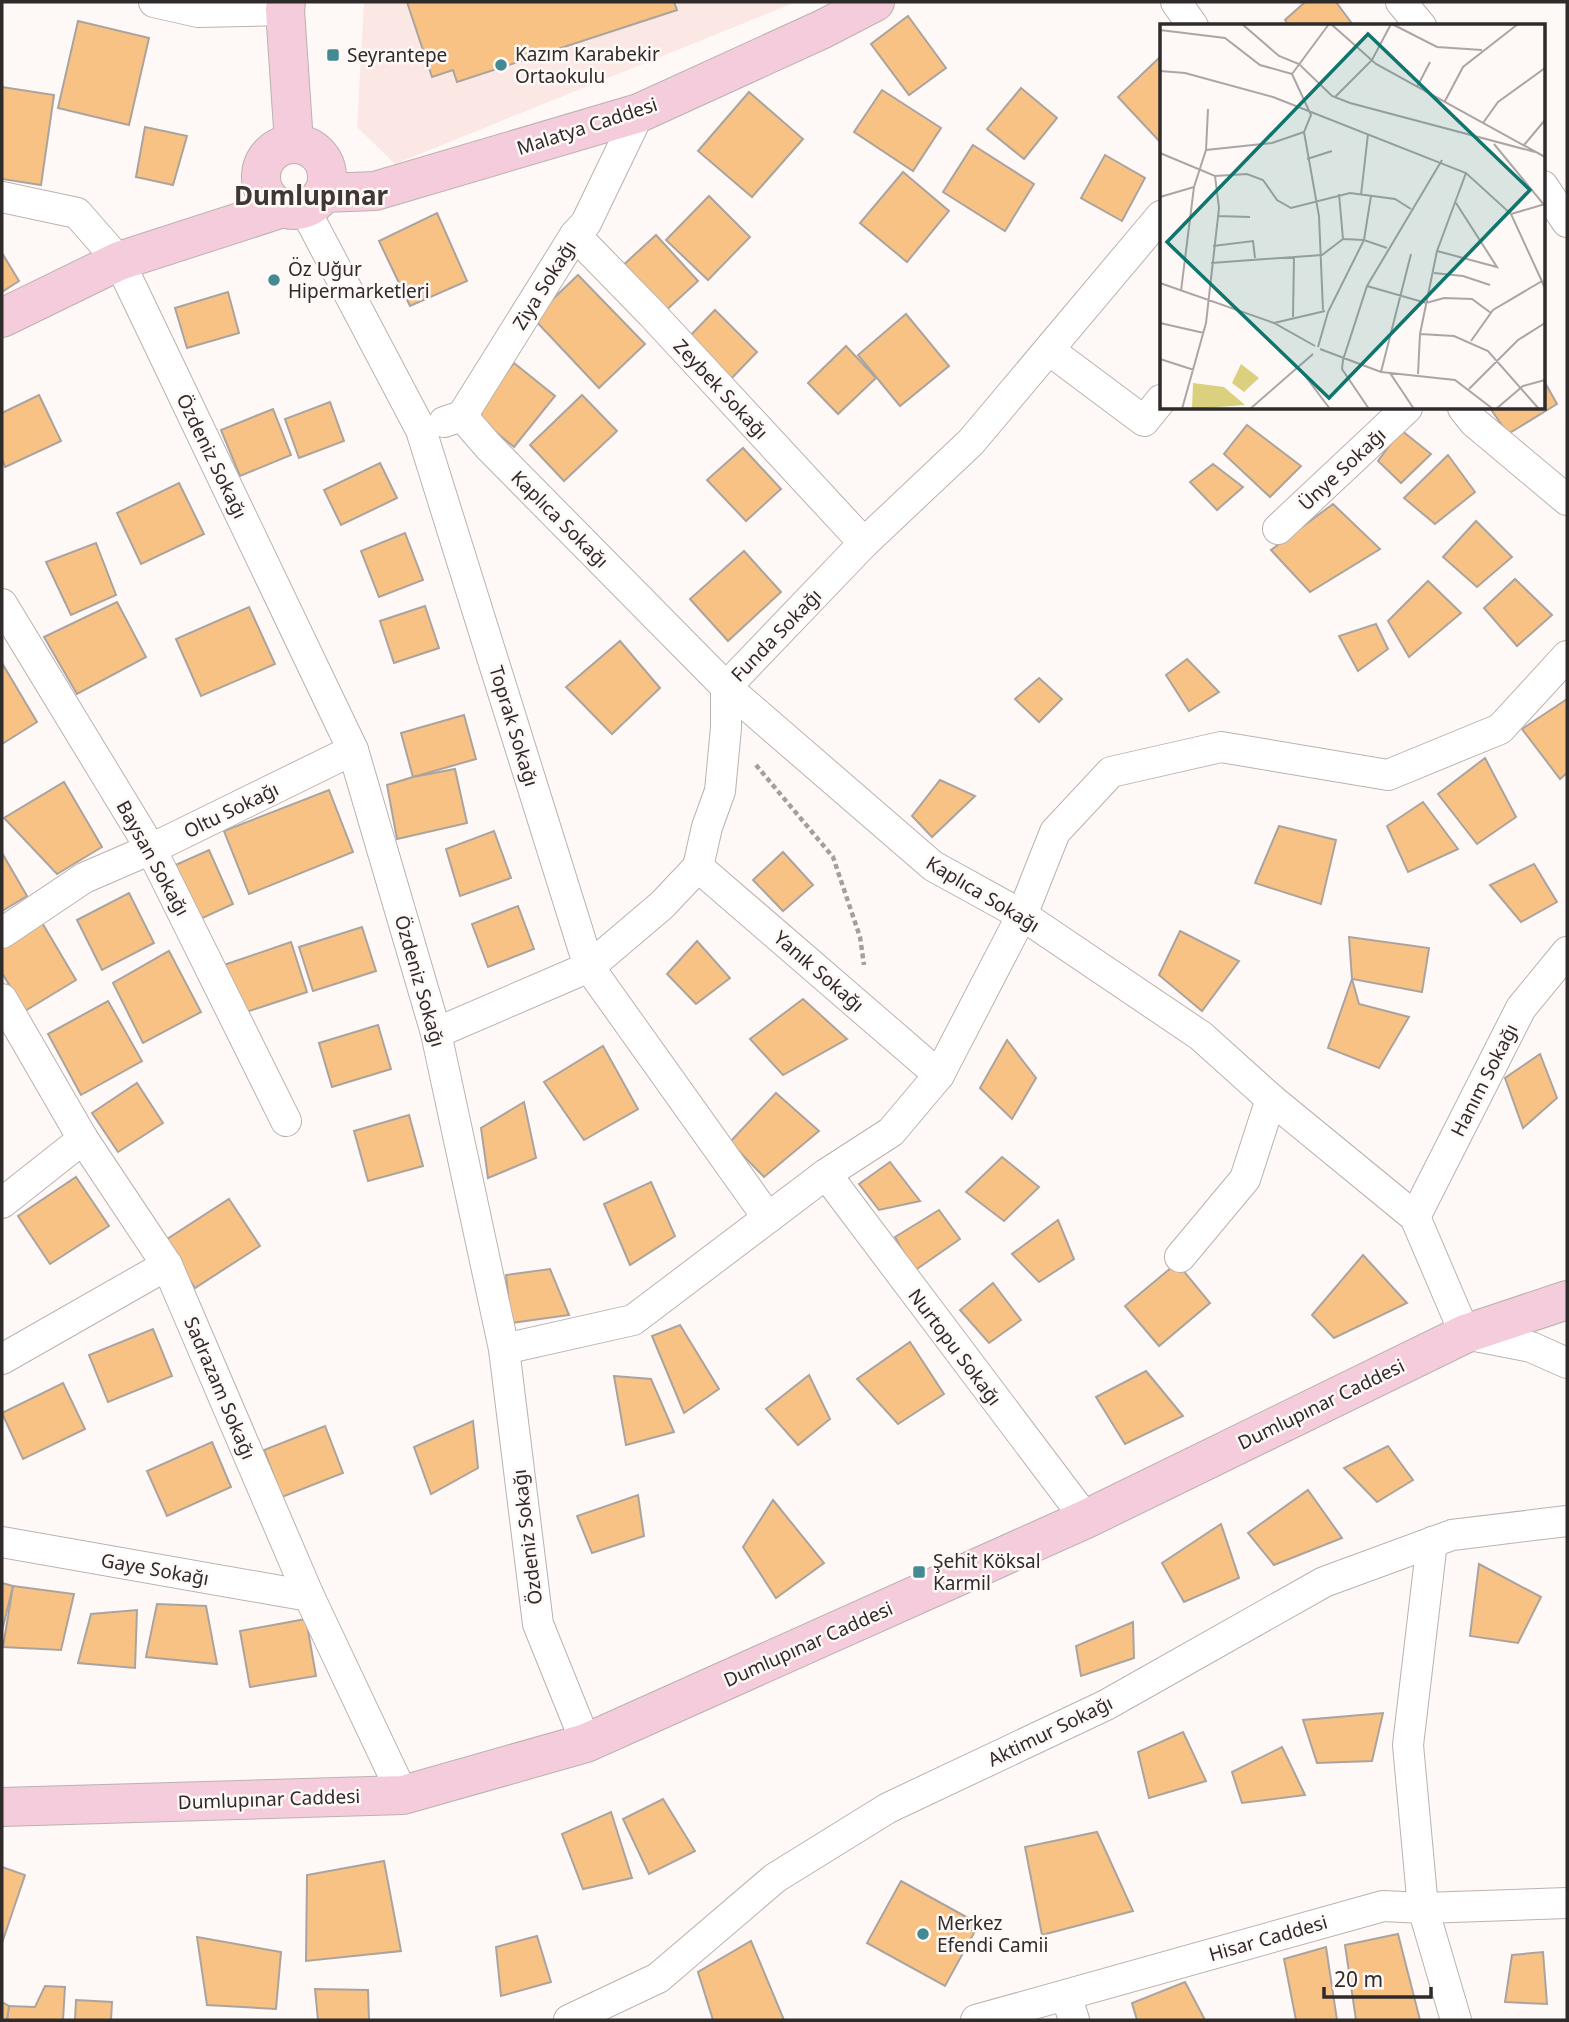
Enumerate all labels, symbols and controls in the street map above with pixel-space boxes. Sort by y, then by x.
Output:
inset map [1160,24,1544,410]
place label: Kazım Karabekir Ortaokulu [515,41,660,89]
place label: Seyrantepe [347,42,447,68]
marker: Seyrantepe [325,47,341,63]
marker: Kazım Karabekir Ortaokulu [493,57,509,73]
street label: Malatya Caddesi [513,91,661,161]
district label: Dumlupınar [234,177,388,213]
street label: Ziya Sokağı [506,236,582,334]
place label: Öz Uğur Hipermarketleri [288,256,430,304]
marker: Öz Uğur Hipermarketleri [266,272,282,288]
street label: Zeybek Sokağı [668,333,774,445]
street label: Özdeniz Sokağı [171,389,253,523]
street label: Ünye Sokağı [1293,422,1391,516]
street label: Kaplıca Sokağı [506,465,614,573]
street label: Funda Sokağı [725,583,827,687]
street label: Toprak Sokağı [483,662,545,790]
street label: Oltu Sokağı [179,776,283,844]
street label: Baysan Sokağı [110,796,196,920]
street label: Kaplıca Sokağı [921,850,1045,938]
street label: Özdeniz Sokağı [389,912,451,1050]
street label: Yanık Sokağı [768,925,870,1017]
street label: Hanım Sokağı [1444,1019,1524,1141]
street label: Nurtopu Sokağı [902,1283,1008,1411]
street label: Sadrazam Sokağı [178,1313,262,1463]
street label: Dumlupınar Caddesi [1233,1352,1409,1456]
street label: Özdeniz Sokağı [506,1468,548,1606]
street label: Gaye Sokağı [99,1547,211,1591]
place label: Şehit Köksal Karmil [933,1548,1041,1596]
marker: Şehit Köksal Karmil [911,1564,927,1580]
street label: Dumlupınar Caddesi [719,1595,897,1693]
street label: Aktimur Sokağı [983,1690,1117,1772]
street label: Dumlupınar Caddesi [177,1783,361,1815]
street label: Hisar Caddesi [1206,1909,1330,1967]
place label: Merkez Efendi Camii [937,1910,1048,1958]
marker: Merkez Efendi Camii [915,1926,931,1942]
scale bar [1324,1955,1431,1999]
text: 20 m [1334,1965,1383,1993]

